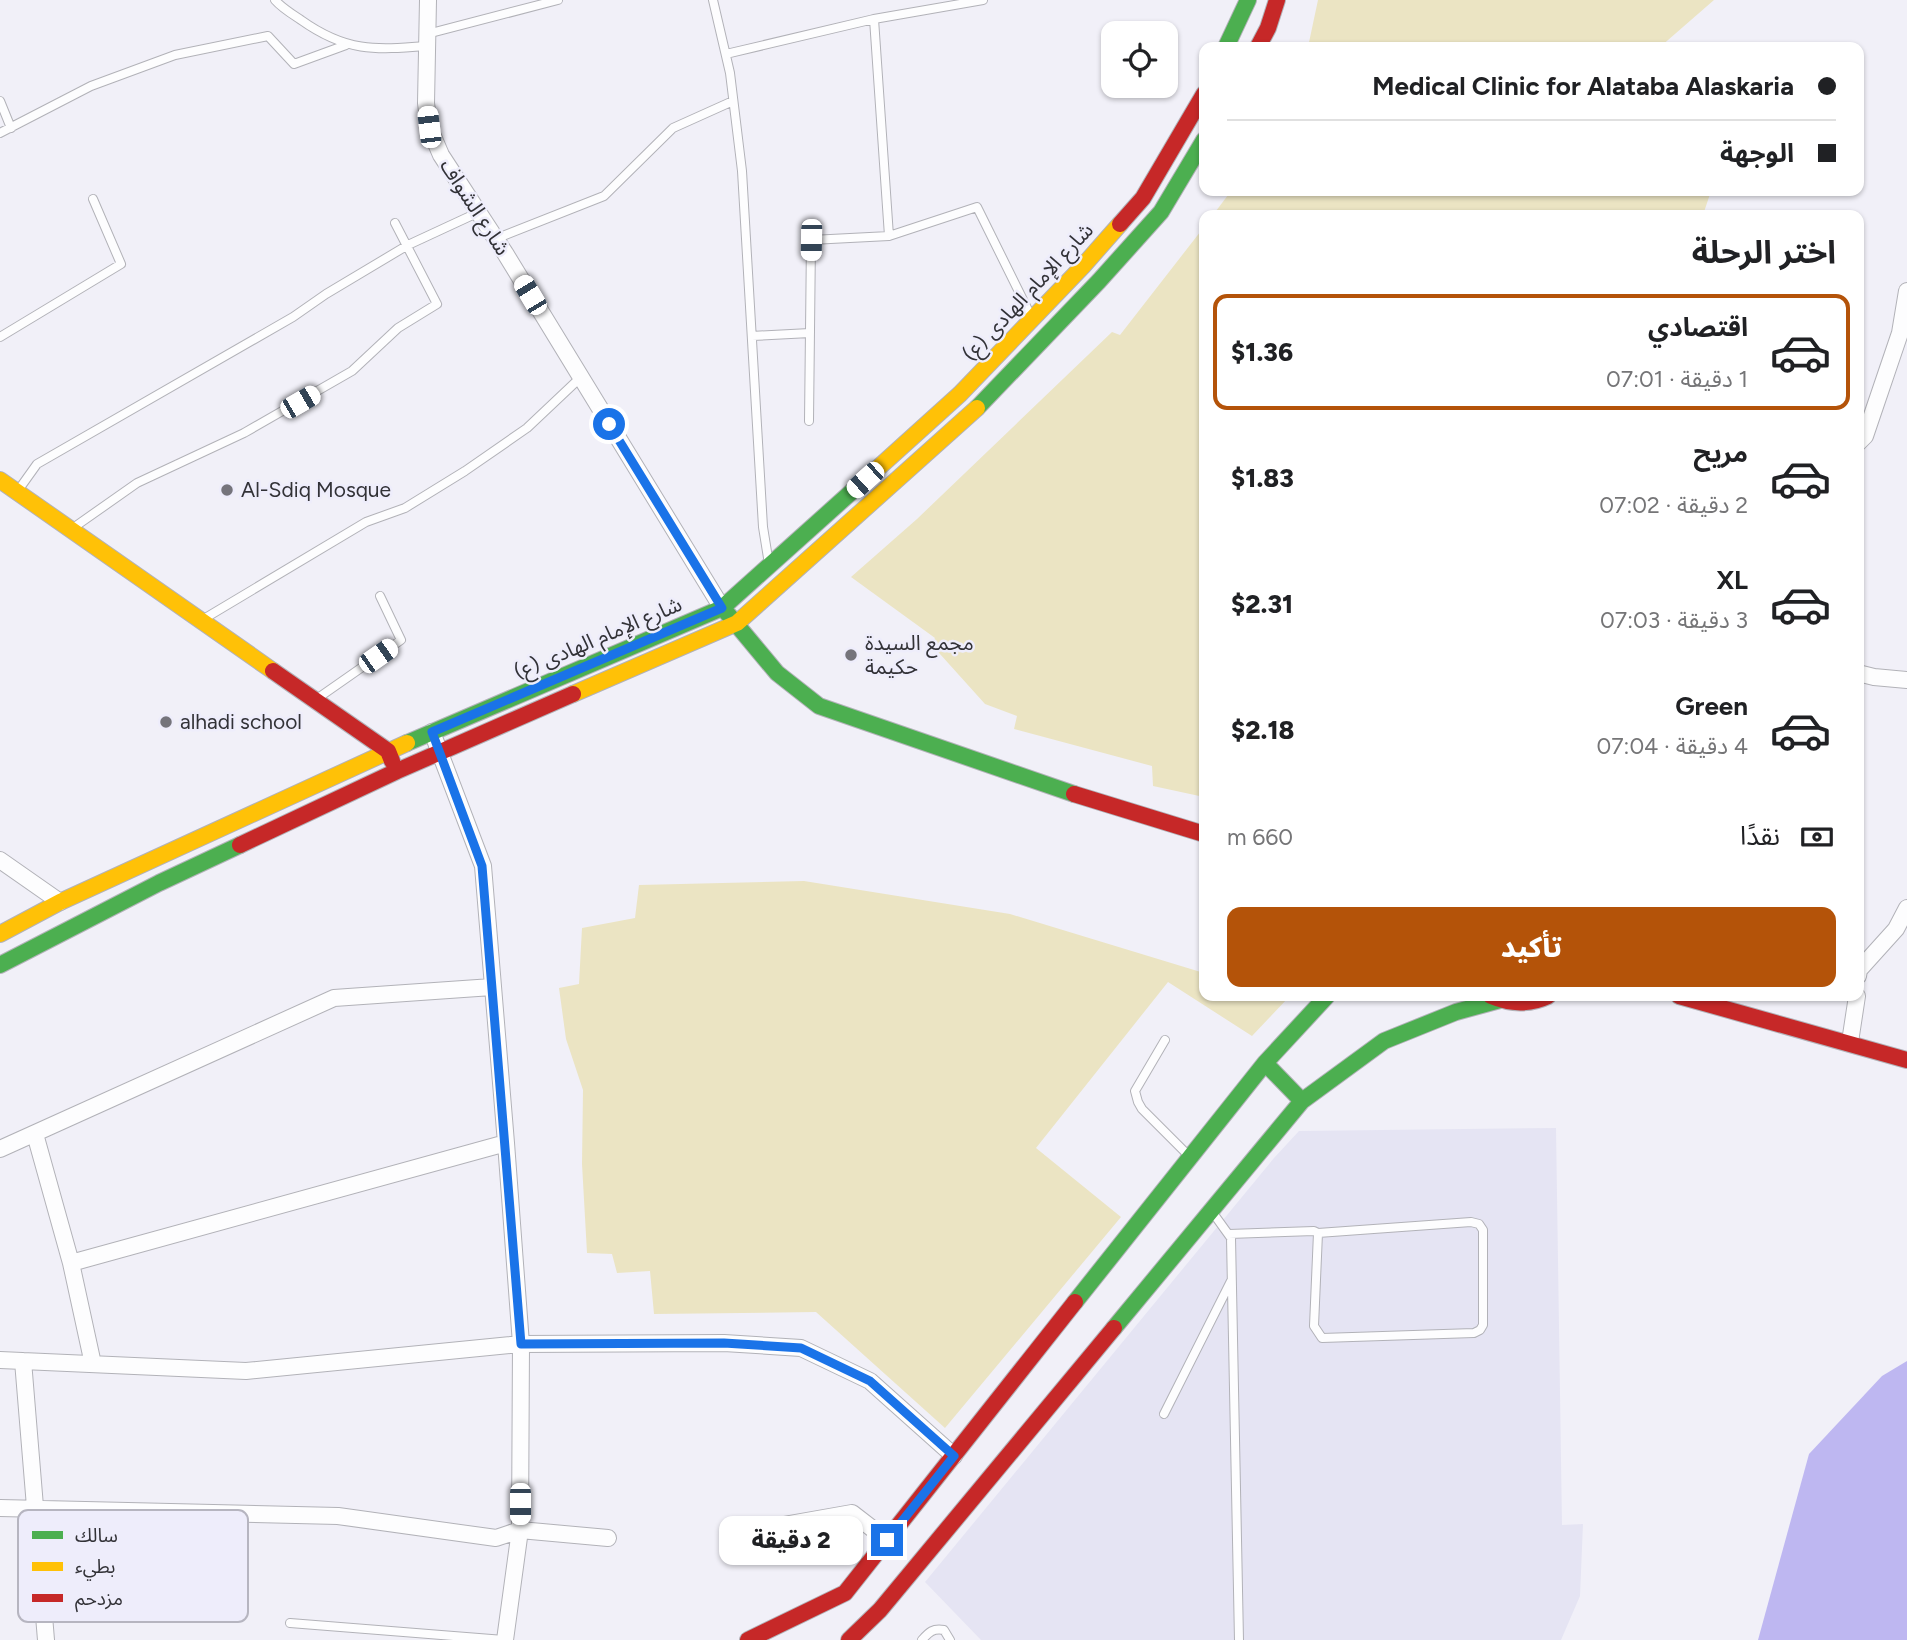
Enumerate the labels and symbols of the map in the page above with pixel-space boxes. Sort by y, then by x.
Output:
car [417,105,442,149]
street label: شارع الشواف [432,154,516,261]
street label: شارع الإمام الهادی (ع) [957,217,1101,369]
car [801,219,822,261]
car [511,272,550,318]
car [277,382,324,422]
route start [593,408,625,440]
car [843,458,888,502]
place label: Al-Sdiq Mosque [241,477,391,502]
marker: Al-Sdiq Mosque [219,482,235,498]
street label: شارع الإمام الهادی (ع) [510,591,687,688]
place label: مجمع السيدة حكيمة [865,630,974,679]
car [355,635,402,677]
marker: مجمع السيدة حكيمة [843,647,859,663]
place label: alhadi school [180,709,302,734]
marker: alhadi school [158,714,174,730]
car [510,1483,531,1525]
legend [18,1510,248,1622]
callout: 2 دقيقة [719,1516,862,1564]
text: سالك [75,1524,118,1547]
route end [871,1524,903,1556]
text: بطيء [75,1555,115,1581]
text: مزدحم [75,1587,123,1613]

